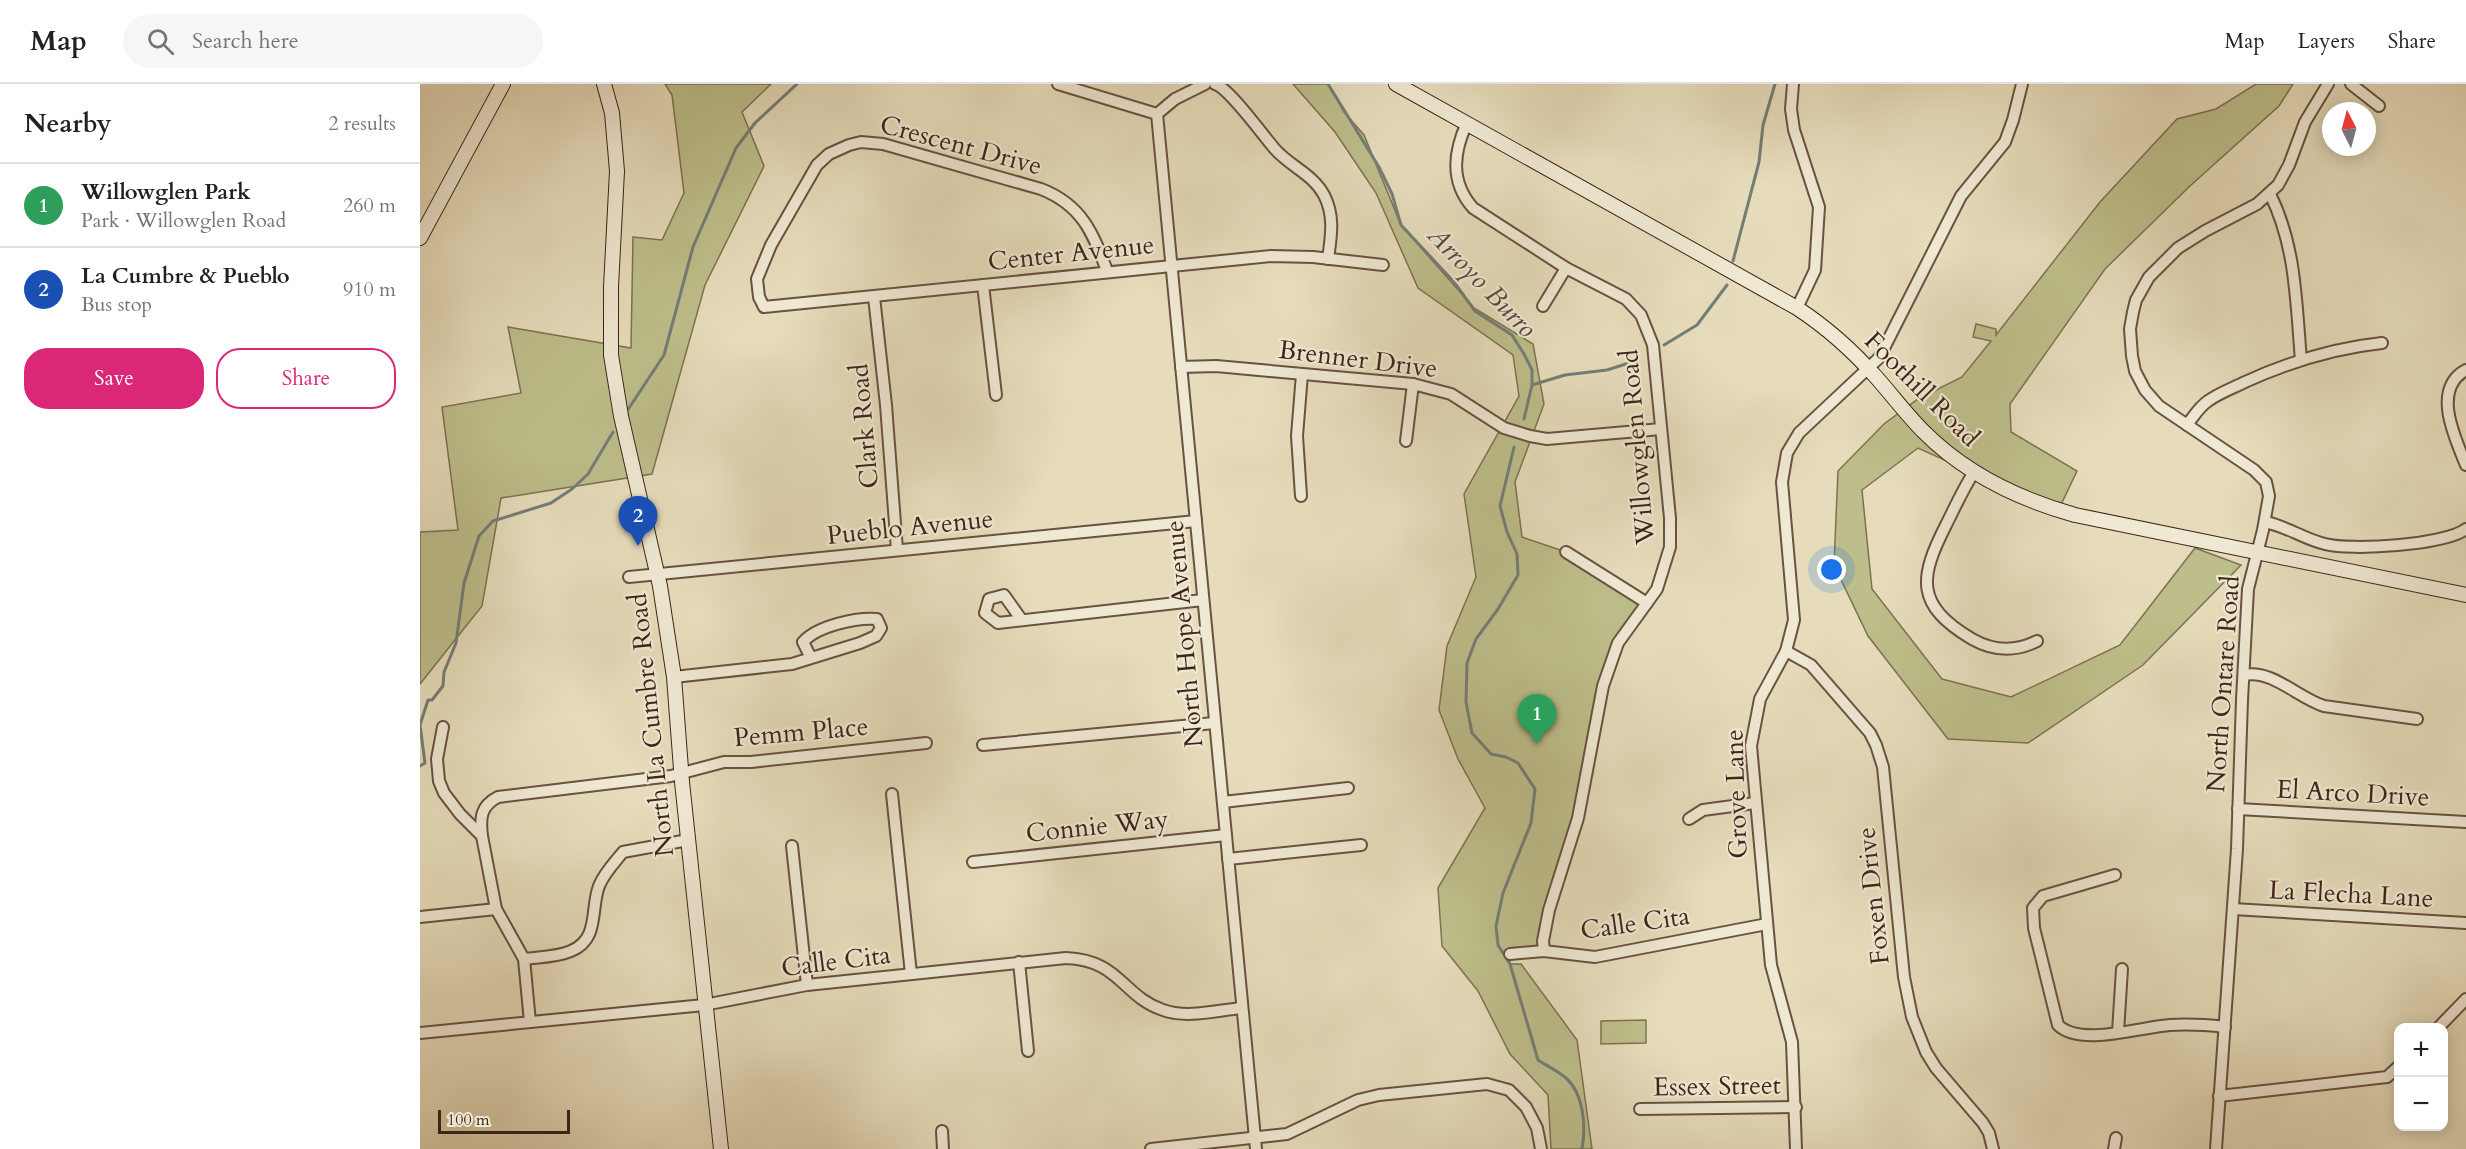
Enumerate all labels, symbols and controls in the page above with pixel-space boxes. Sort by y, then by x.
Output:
search box [123,14,543,68]
text: Map [30,22,87,60]
icon: search [144,25,177,58]
text: Search here [192,26,299,56]
text: Map [2225,27,2265,56]
text: Layers [2298,27,2355,56]
text: Share [2388,27,2436,56]
north arrow [2322,102,2376,156]
text: Nearby [24,106,112,141]
street label: Crescent Drive [876,107,1046,183]
text: 2 results [328,110,396,137]
text: Willowglen Park [81,177,251,207]
text: 1 [38,192,49,219]
text: 260 m [343,192,396,219]
text: Park · Willowglen Road [81,207,286,234]
water label: Arroyo Burro [1418,217,1545,347]
street label: Center Avenue [986,227,1156,279]
text: La Cumbre & Pueblo [81,261,290,291]
text: 2 [38,276,49,303]
text: 910 m [343,276,396,303]
text: Bus stop [81,291,152,318]
street label: Foothill Road [1857,324,1988,455]
street label: Brenner Drive [1277,332,1439,386]
button: Save [24,348,204,409]
button: Share [216,348,396,409]
street label: Willowglen Road [1611,348,1663,547]
street label: Clark Road [841,362,887,490]
pin: 2 [618,496,658,546]
street label: Pueblo Avenue [825,501,995,553]
street label: North Hope Avenue [1157,519,1211,749]
your location [1817,555,1846,584]
street label: North Ontare Road [2198,574,2248,794]
street label: North La Cumbre Road [620,591,682,858]
pin: 1 [1518,694,1556,744]
street label: Pemm Place [732,709,870,755]
street label: Grove Lane [1716,729,1756,859]
street label: El Arco Drive [2275,772,2431,814]
street label: Connie Way [1024,801,1170,851]
street label: Foxen Drive [1848,825,1898,967]
street label: La Flecha Lane [2268,872,2434,916]
street label: Calle Cita [1578,898,1692,948]
street label: Calle Cita [779,937,893,985]
map controls [2394,1023,2448,1131]
button: + [2394,1023,2448,1077]
street label: Essex Street [1653,1067,1781,1105]
button: − [2394,1077,2448,1131]
scale bar [438,1107,570,1134]
text: 100 m [447,1109,489,1131]

